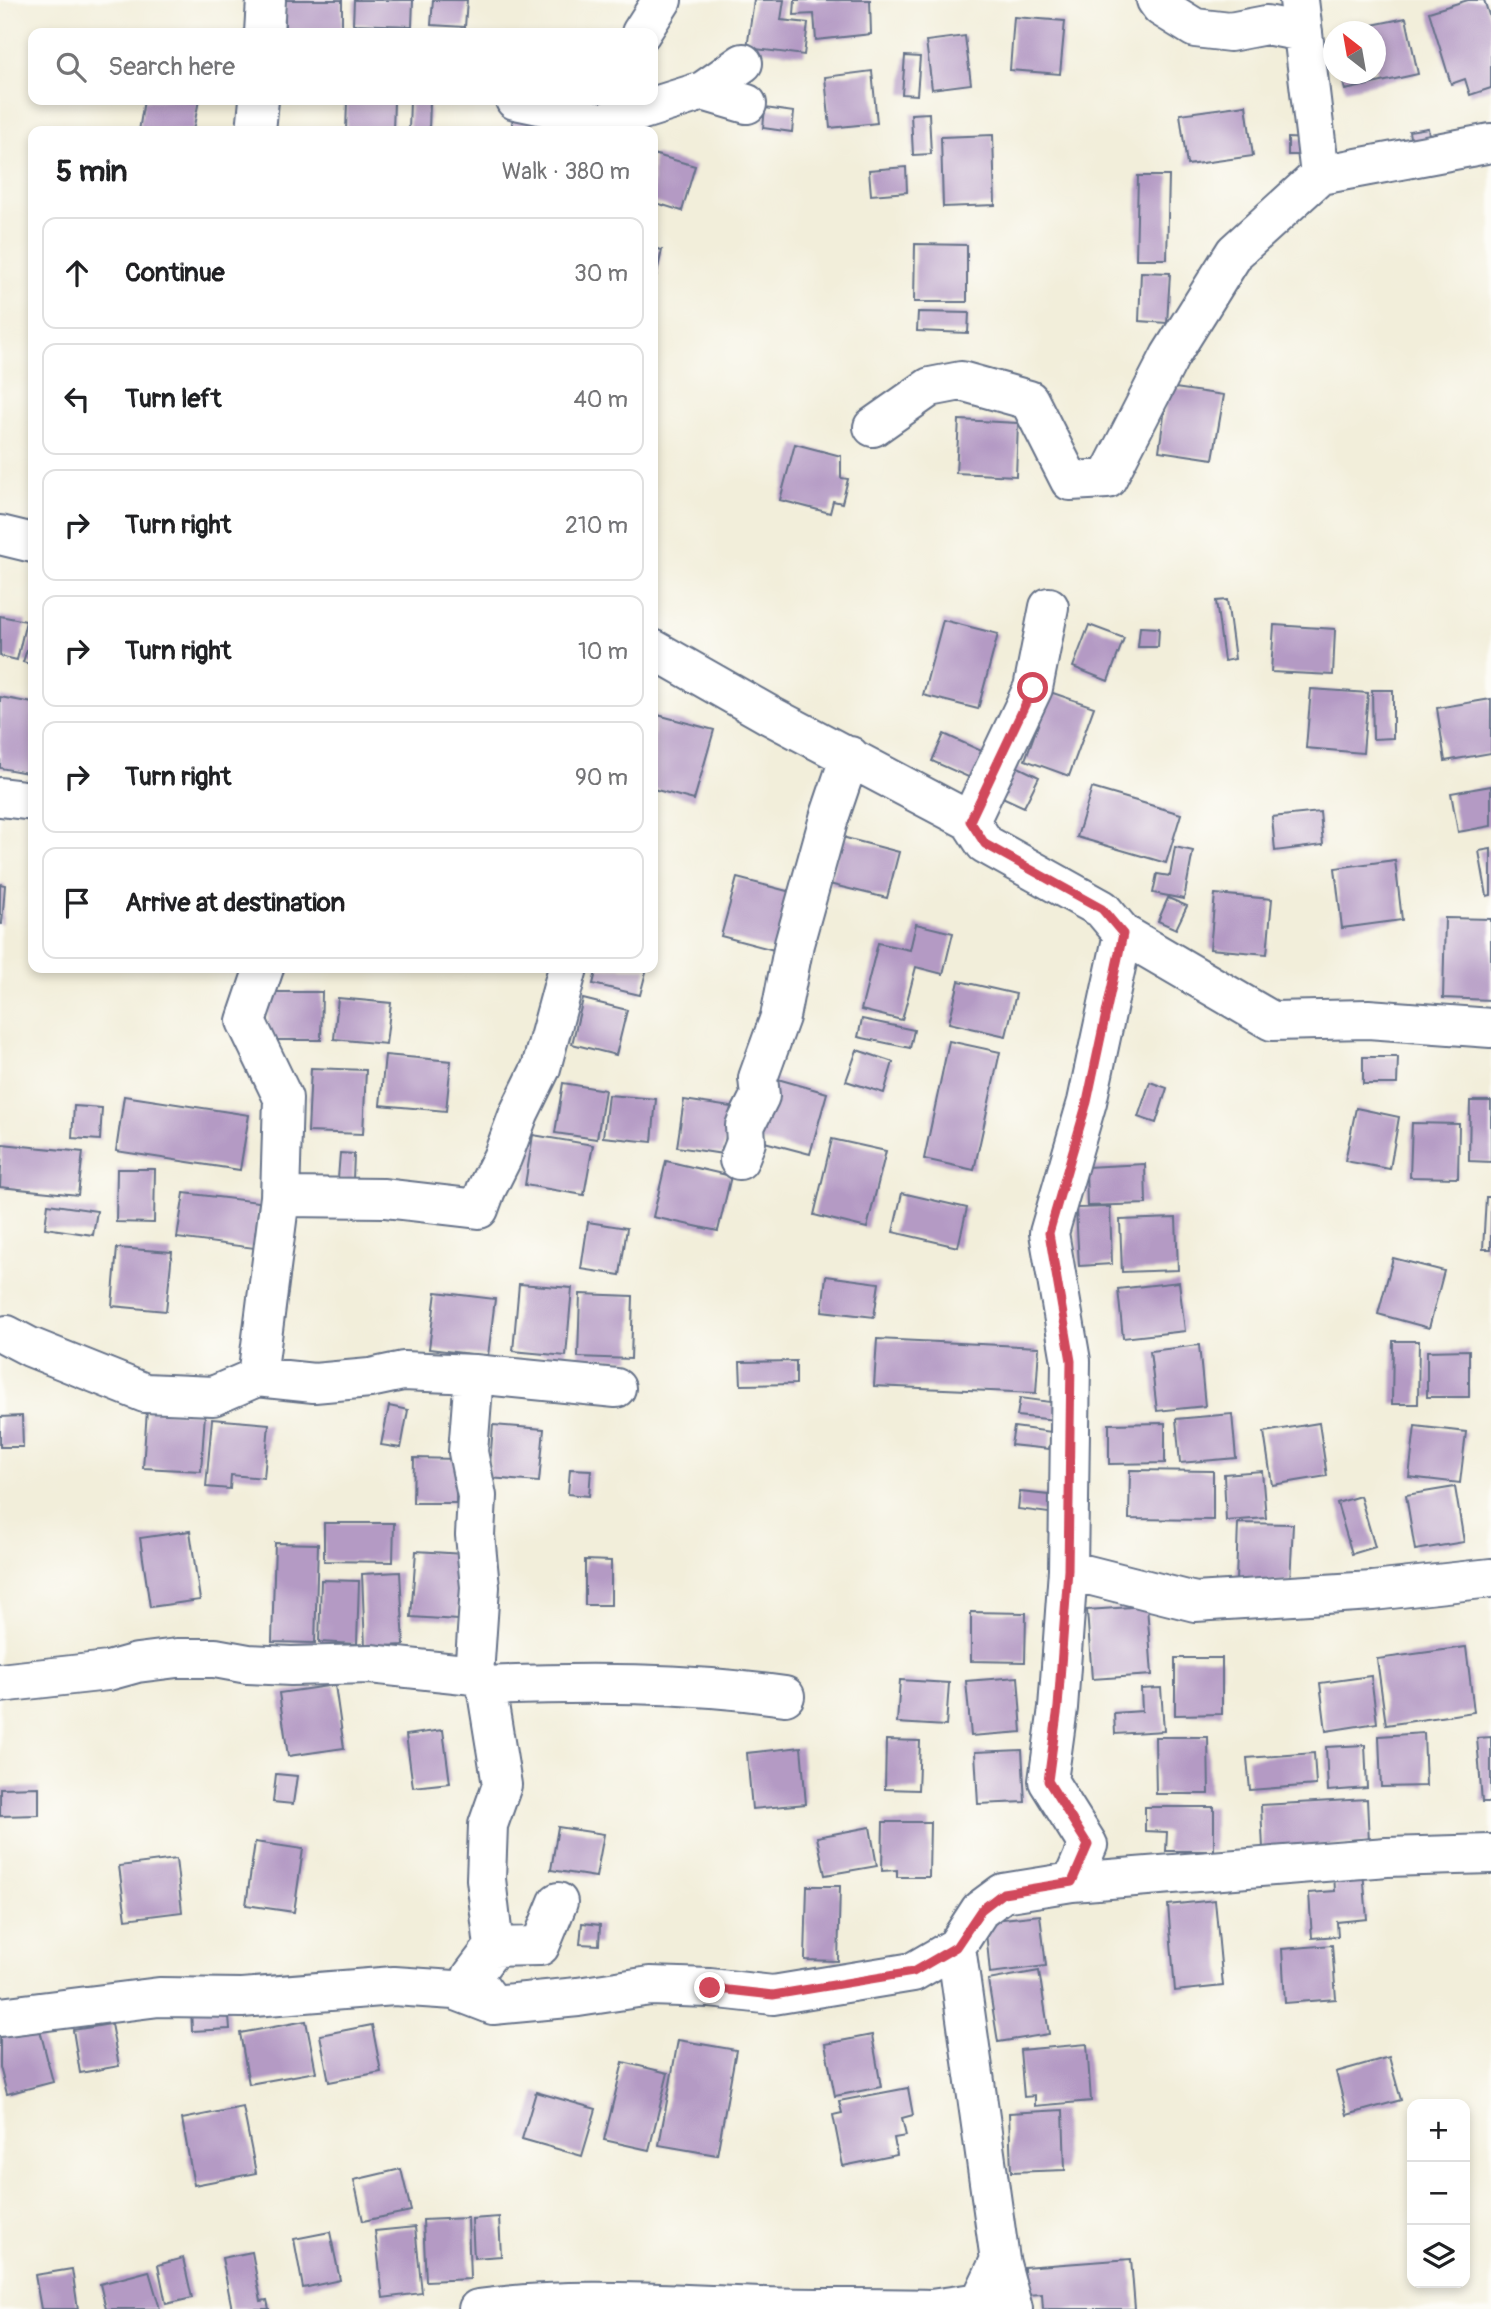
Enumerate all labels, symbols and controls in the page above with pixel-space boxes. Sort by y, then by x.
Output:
north arrow [1323,21,1386,84]
search box [28,28,658,105]
icon: search [52,48,90,86]
text: Search here [108,51,235,83]
text: 5 min [56,153,127,190]
text: Walk · 380 m [502,157,630,186]
icon: ahead [58,254,96,292]
text: Continue [125,257,225,289]
text: 30 m [574,259,628,288]
icon: left [58,380,96,418]
text: Turn left [125,383,221,415]
text: 40 m [574,385,628,414]
icon: right [58,506,96,544]
text: Turn right [125,509,231,541]
text: 210 m [565,511,628,540]
icon: right [58,632,96,670]
text: Turn right [125,635,231,667]
text: 10 m [578,637,628,666]
route start [1017,672,1048,703]
icon: right [58,758,96,796]
text: Turn right [125,761,231,793]
text: 90 m [575,763,628,792]
icon: arrive [58,884,96,922]
text: Arrive at destination [125,887,345,919]
route end [694,1972,725,2003]
map controls [1407,2099,1470,2288]
button: + [1407,2099,1470,2162]
button: − [1407,2162,1470,2225]
button: layers [1407,2225,1470,2288]

